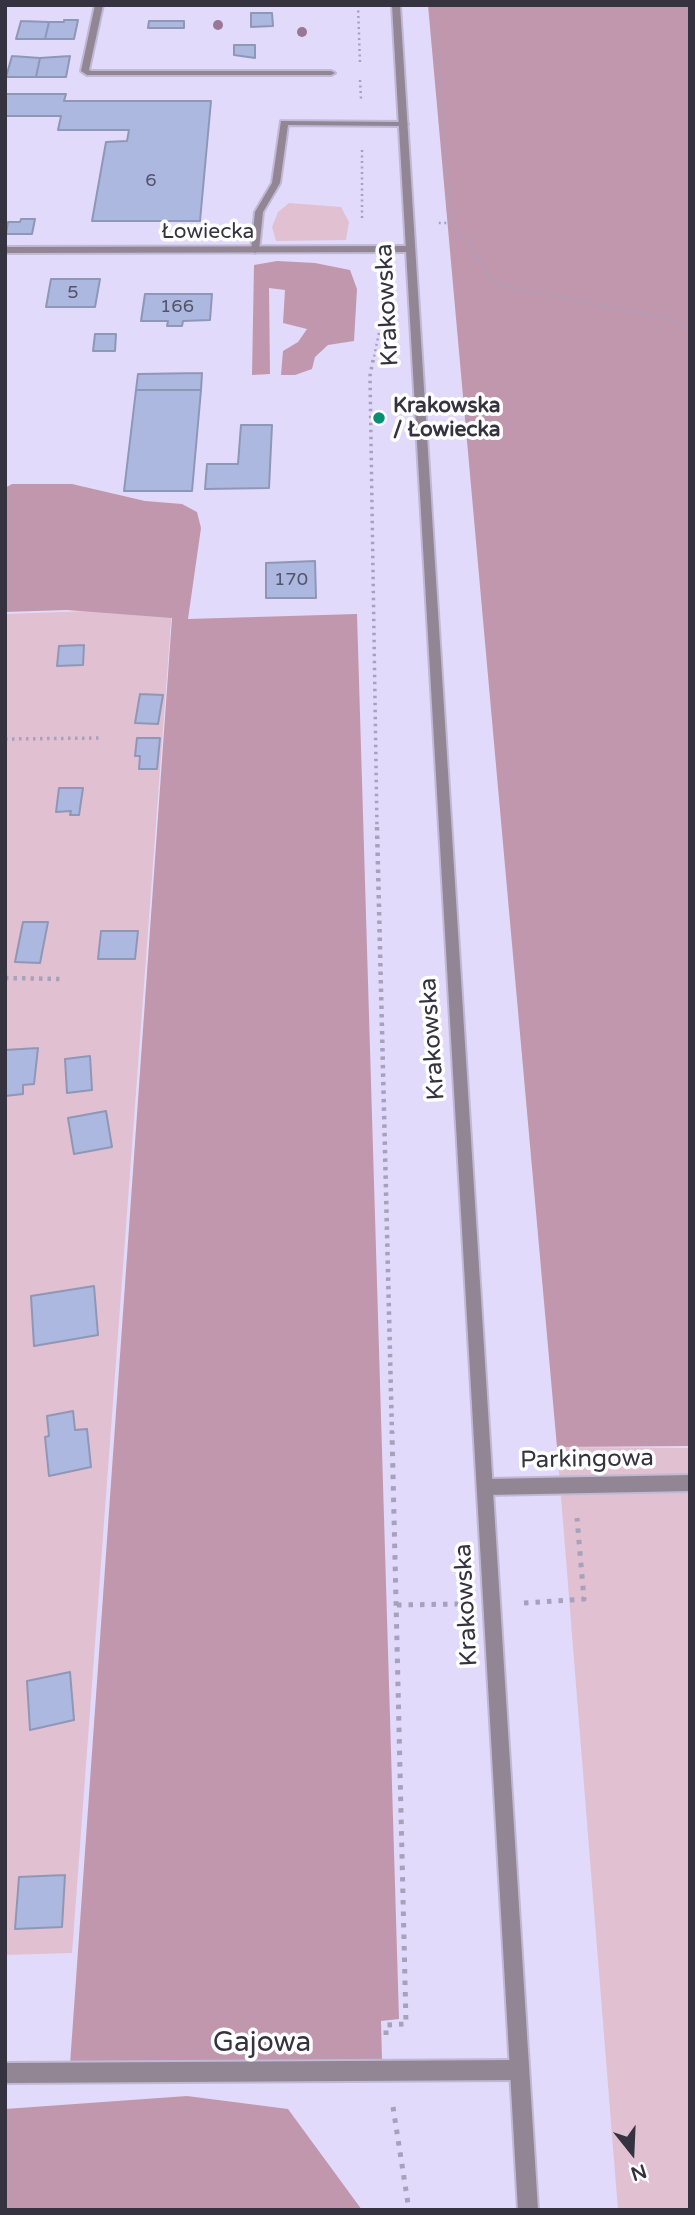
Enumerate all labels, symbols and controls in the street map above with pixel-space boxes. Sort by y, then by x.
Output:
house number: 6 [145,170,157,192]
street label: Łowiecka [162,219,254,245]
street label: Krakowska [370,243,406,367]
house number: 5 [67,282,79,304]
house number: 166 [160,296,194,318]
place label: Krakowska / Łowiecka [393,393,501,443]
marker: Krakowska / Łowiecka [371,410,387,426]
house number: 170 [274,569,308,591]
street label: Krakowska [414,977,452,1101]
street label: Parkingowa [520,1444,654,1476]
street label: Krakowska [449,1543,485,1667]
street label: Gajowa [213,2027,311,2061]
north arrow [597,2117,667,2187]
text: N [628,2159,649,2185]

